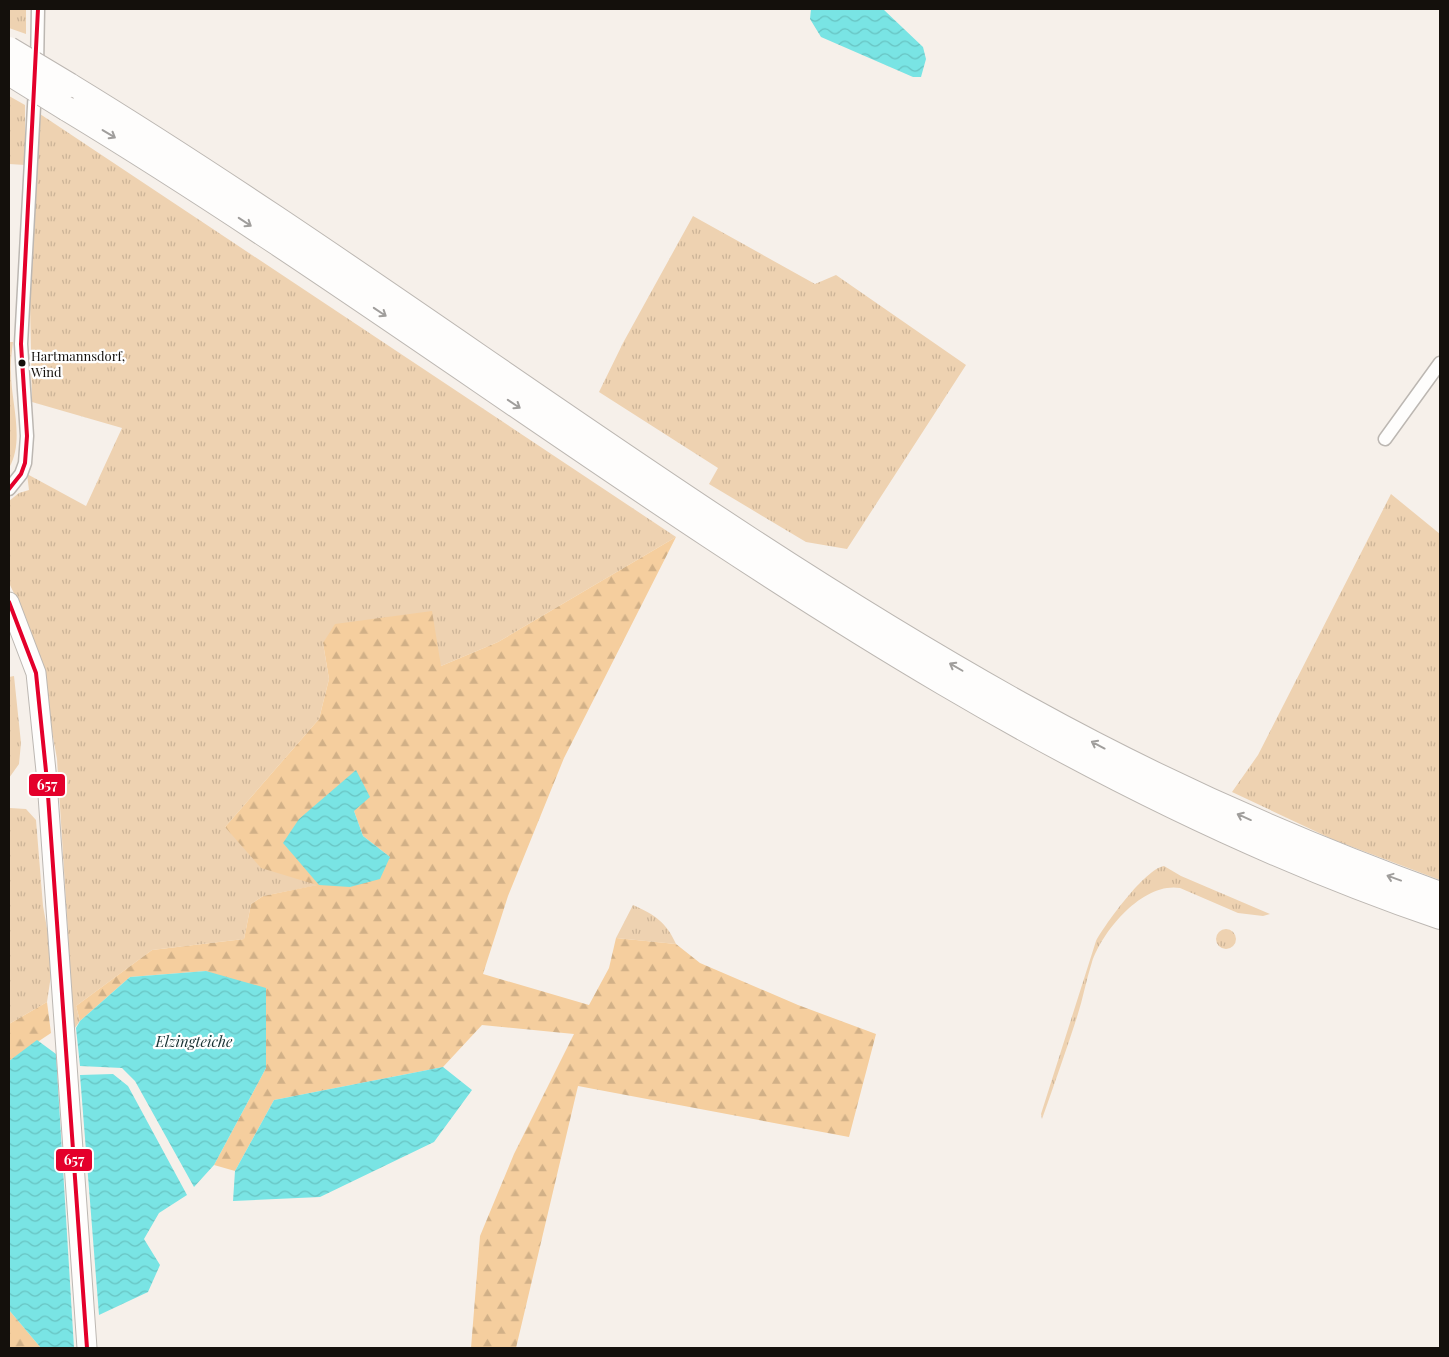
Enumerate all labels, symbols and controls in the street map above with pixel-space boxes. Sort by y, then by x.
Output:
one-way arrow [101,129,115,139]
one-way arrow [238,217,252,228]
one-way arrow [373,307,387,317]
place label: Hartmannsdorf, Wind [30,347,125,380]
marker: Hartmannsdorf, Wind [17,358,27,368]
one-way arrow [507,399,521,409]
one-way arrow [949,661,963,671]
one-way arrow [1091,740,1106,749]
line badge: 657 [28,773,66,797]
text: 657 [37,775,58,794]
one-way arrow [1237,811,1252,821]
one-way arrow [1387,873,1403,882]
water label: Elzingteiche [155,1031,233,1051]
line badge: 657 [55,1148,93,1172]
text: 657 [64,1150,85,1169]

